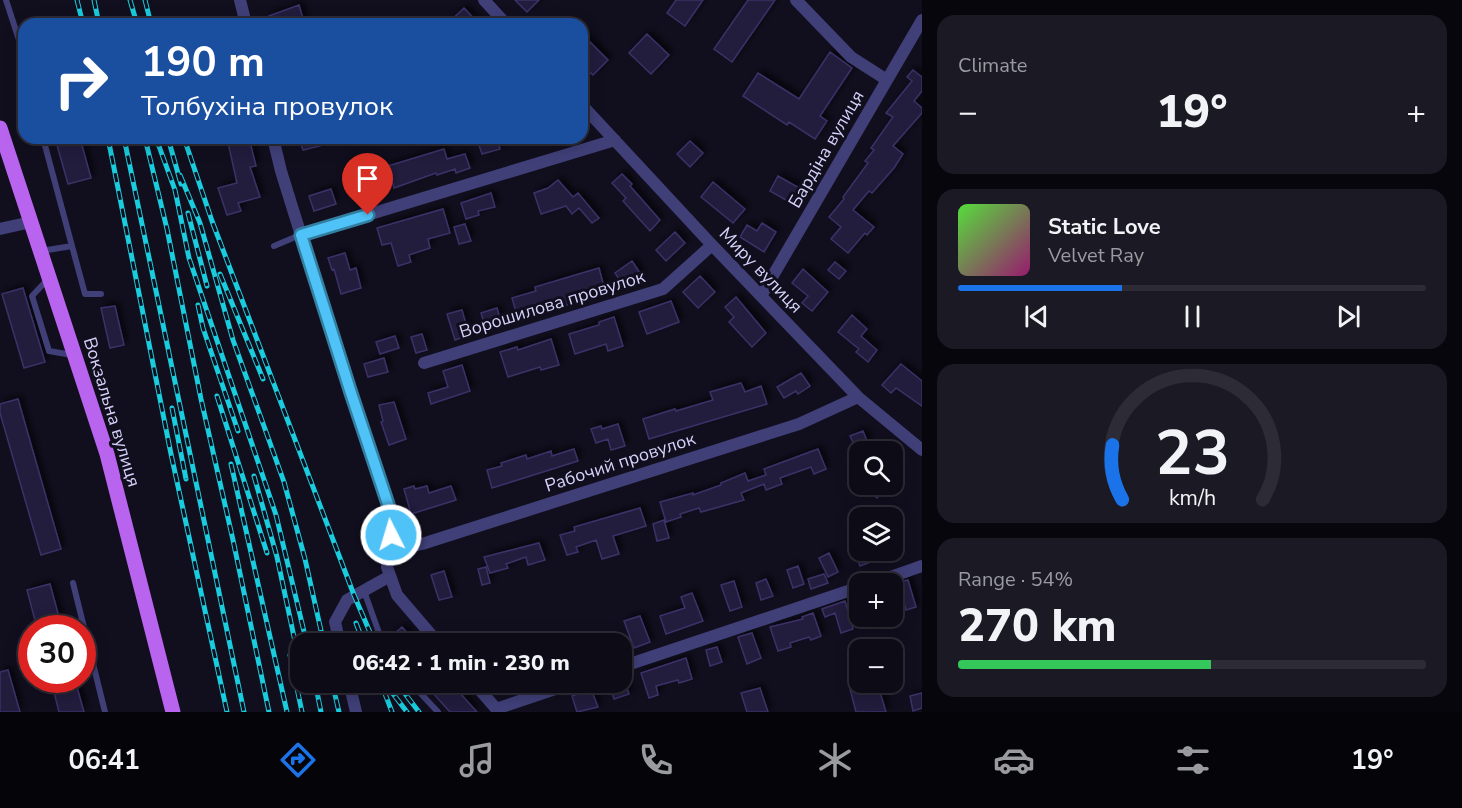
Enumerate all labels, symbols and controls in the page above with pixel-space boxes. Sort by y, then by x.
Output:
text: 190 m [141,34,265,91]
icon: right [42,42,120,120]
text: Climate [958,52,1027,79]
text: 19° [1156,82,1228,143]
street label: Бардіна вулиця [783,86,869,212]
text: Толбухіна провулок [141,88,393,125]
text: − [958,90,978,135]
text: + [1406,90,1426,135]
pin [342,153,393,215]
icon: arrive [351,162,384,195]
text: Static Love [1048,212,1161,242]
street label: Миру вулиця [714,222,808,318]
text: Velvet Ray [1048,242,1144,269]
street label: Ворошилова провулок [456,264,648,344]
icon: previous [1020,300,1053,333]
icon: pause [1176,300,1209,333]
icon: next [1332,300,1365,333]
street label: Вокзальна вулиця [78,334,146,490]
text: 23 [1155,411,1229,496]
street label: Рабочий провулок [542,426,699,498]
map controls [849,441,903,693]
button: search [849,441,903,495]
text: km/h [1168,484,1216,514]
position arrow [359,503,423,567]
button: layers [849,507,903,561]
text: Range · 54% [958,566,1073,593]
button: + [849,573,903,627]
text: 270 km [958,596,1117,657]
speed limit sign: 30 [18,615,96,693]
button: − [849,639,903,693]
text: 06:42 · 1 min · 230 m [352,648,570,678]
icon: directions [277,739,319,781]
icon: music [456,739,498,781]
icon: phone [635,739,677,781]
icon: climate [814,739,856,781]
icon: car [993,739,1035,781]
icon: filters [1172,739,1214,781]
text: 06:41 [68,742,140,779]
text: 19° [1351,742,1393,779]

